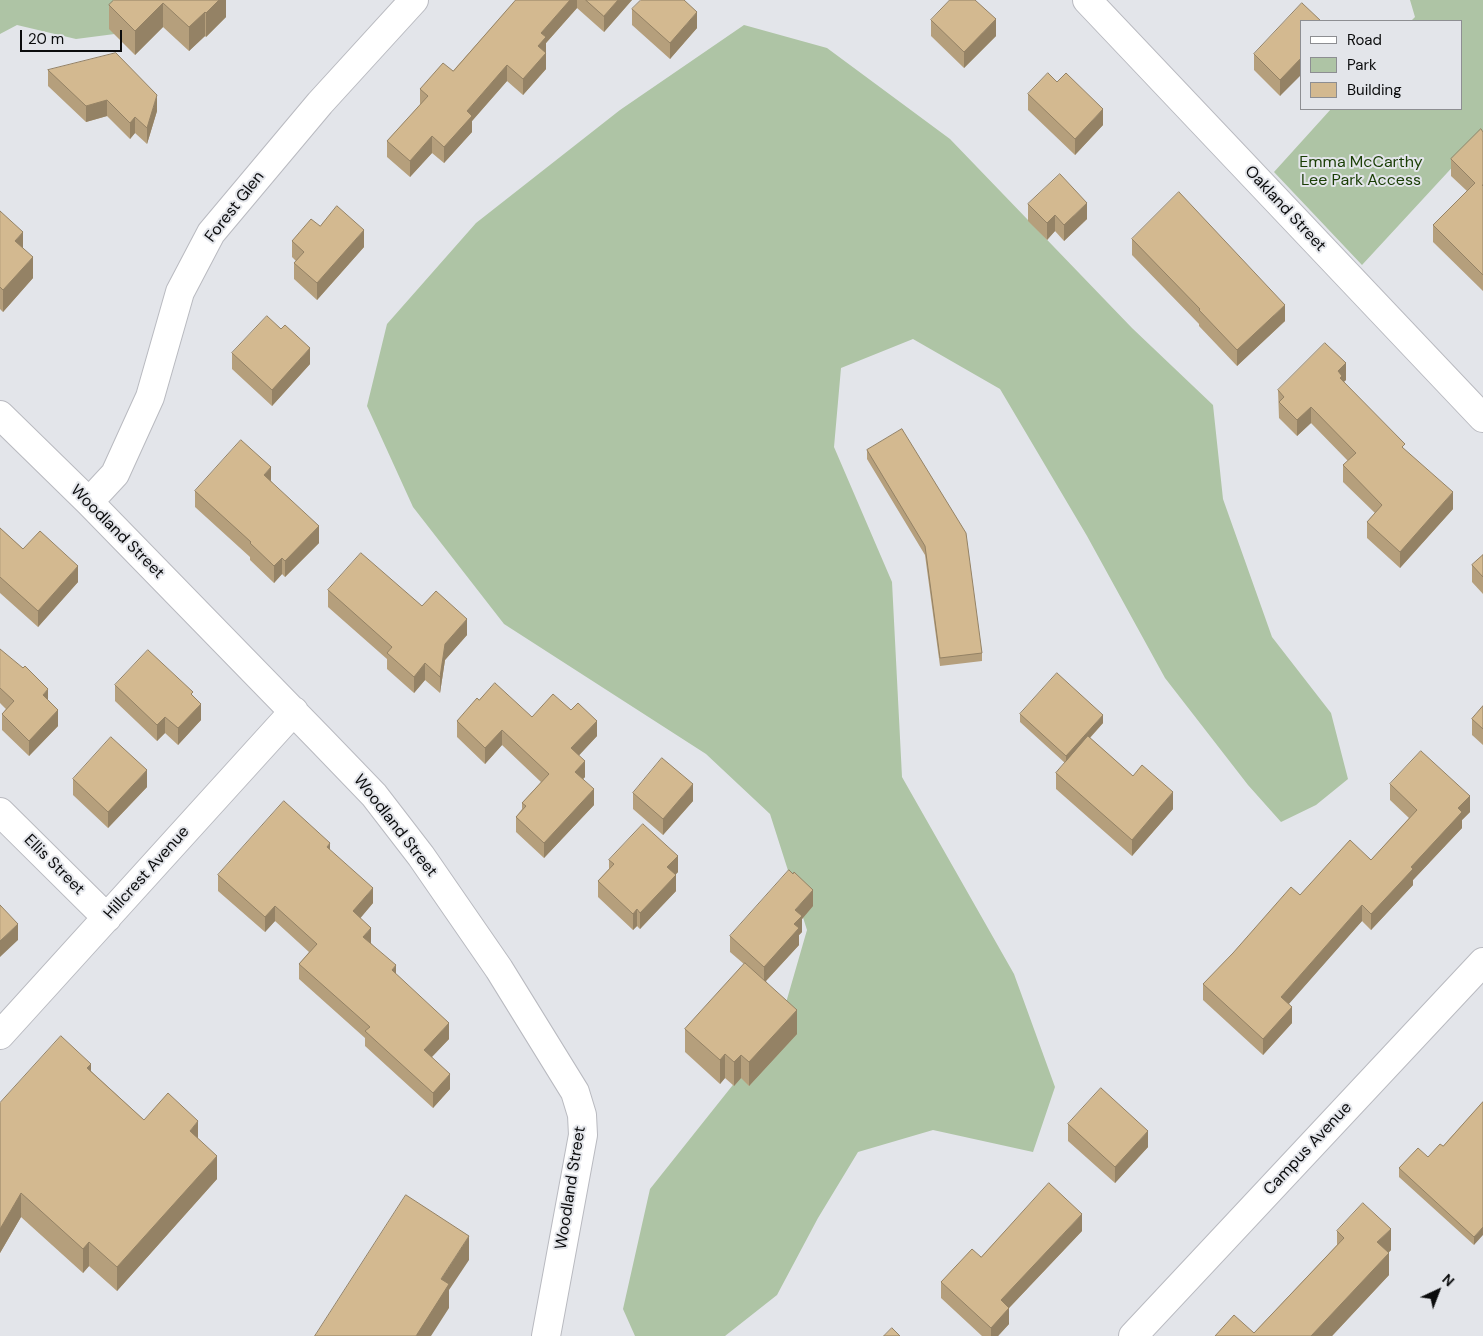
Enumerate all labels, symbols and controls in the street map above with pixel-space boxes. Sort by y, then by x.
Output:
scale bar [22,20,125,52]
legend [1300,20,1463,110]
text: 20 m [28,29,64,49]
text: Road [1347,30,1382,50]
text: Park [1347,55,1377,75]
text: Building [1347,80,1402,100]
park label: Emma McCarthy Lee Park Access [1299,153,1423,191]
street label: Oakland Street [1240,162,1330,256]
street label: Forest Glen [201,168,269,246]
street label: Woodland Street [66,481,168,583]
street label: Woodland Street [349,771,441,881]
street label: Hillcrest Avenue [100,823,194,923]
street label: Ellis Street [20,831,88,899]
street label: Campus Avenue [1260,1098,1356,1200]
street label: Woodland Street [552,1125,590,1251]
north arrow [1413,1266,1463,1316]
text: N [1438,1270,1458,1290]

